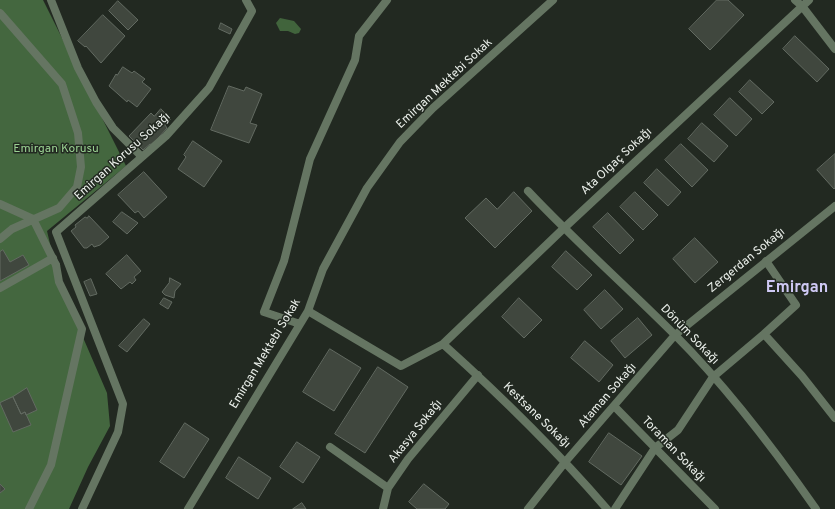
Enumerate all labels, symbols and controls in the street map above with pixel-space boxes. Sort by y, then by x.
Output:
street label: Emirgan Mektebi Sokak [394,36,496,132]
street label: Emirgan Korusu Sokağı [72,110,174,204]
street label: Ata Olgaç Sokağı [579,125,655,199]
park label: Emirgan Korusu [13,143,99,157]
street label: Zergerdan Sokağı [706,225,788,297]
district label: Emirgan [766,279,828,299]
street label: Emirgan Mektebi Sokak [227,296,305,412]
street label: Dönüm Sokağı [657,302,721,368]
street label: Ataman Sokağı [576,361,640,431]
street label: Kestsane Sokağı [499,380,573,452]
street label: Akasya Sokağı [386,397,446,467]
street label: Toraman Sokağı [638,414,708,486]

